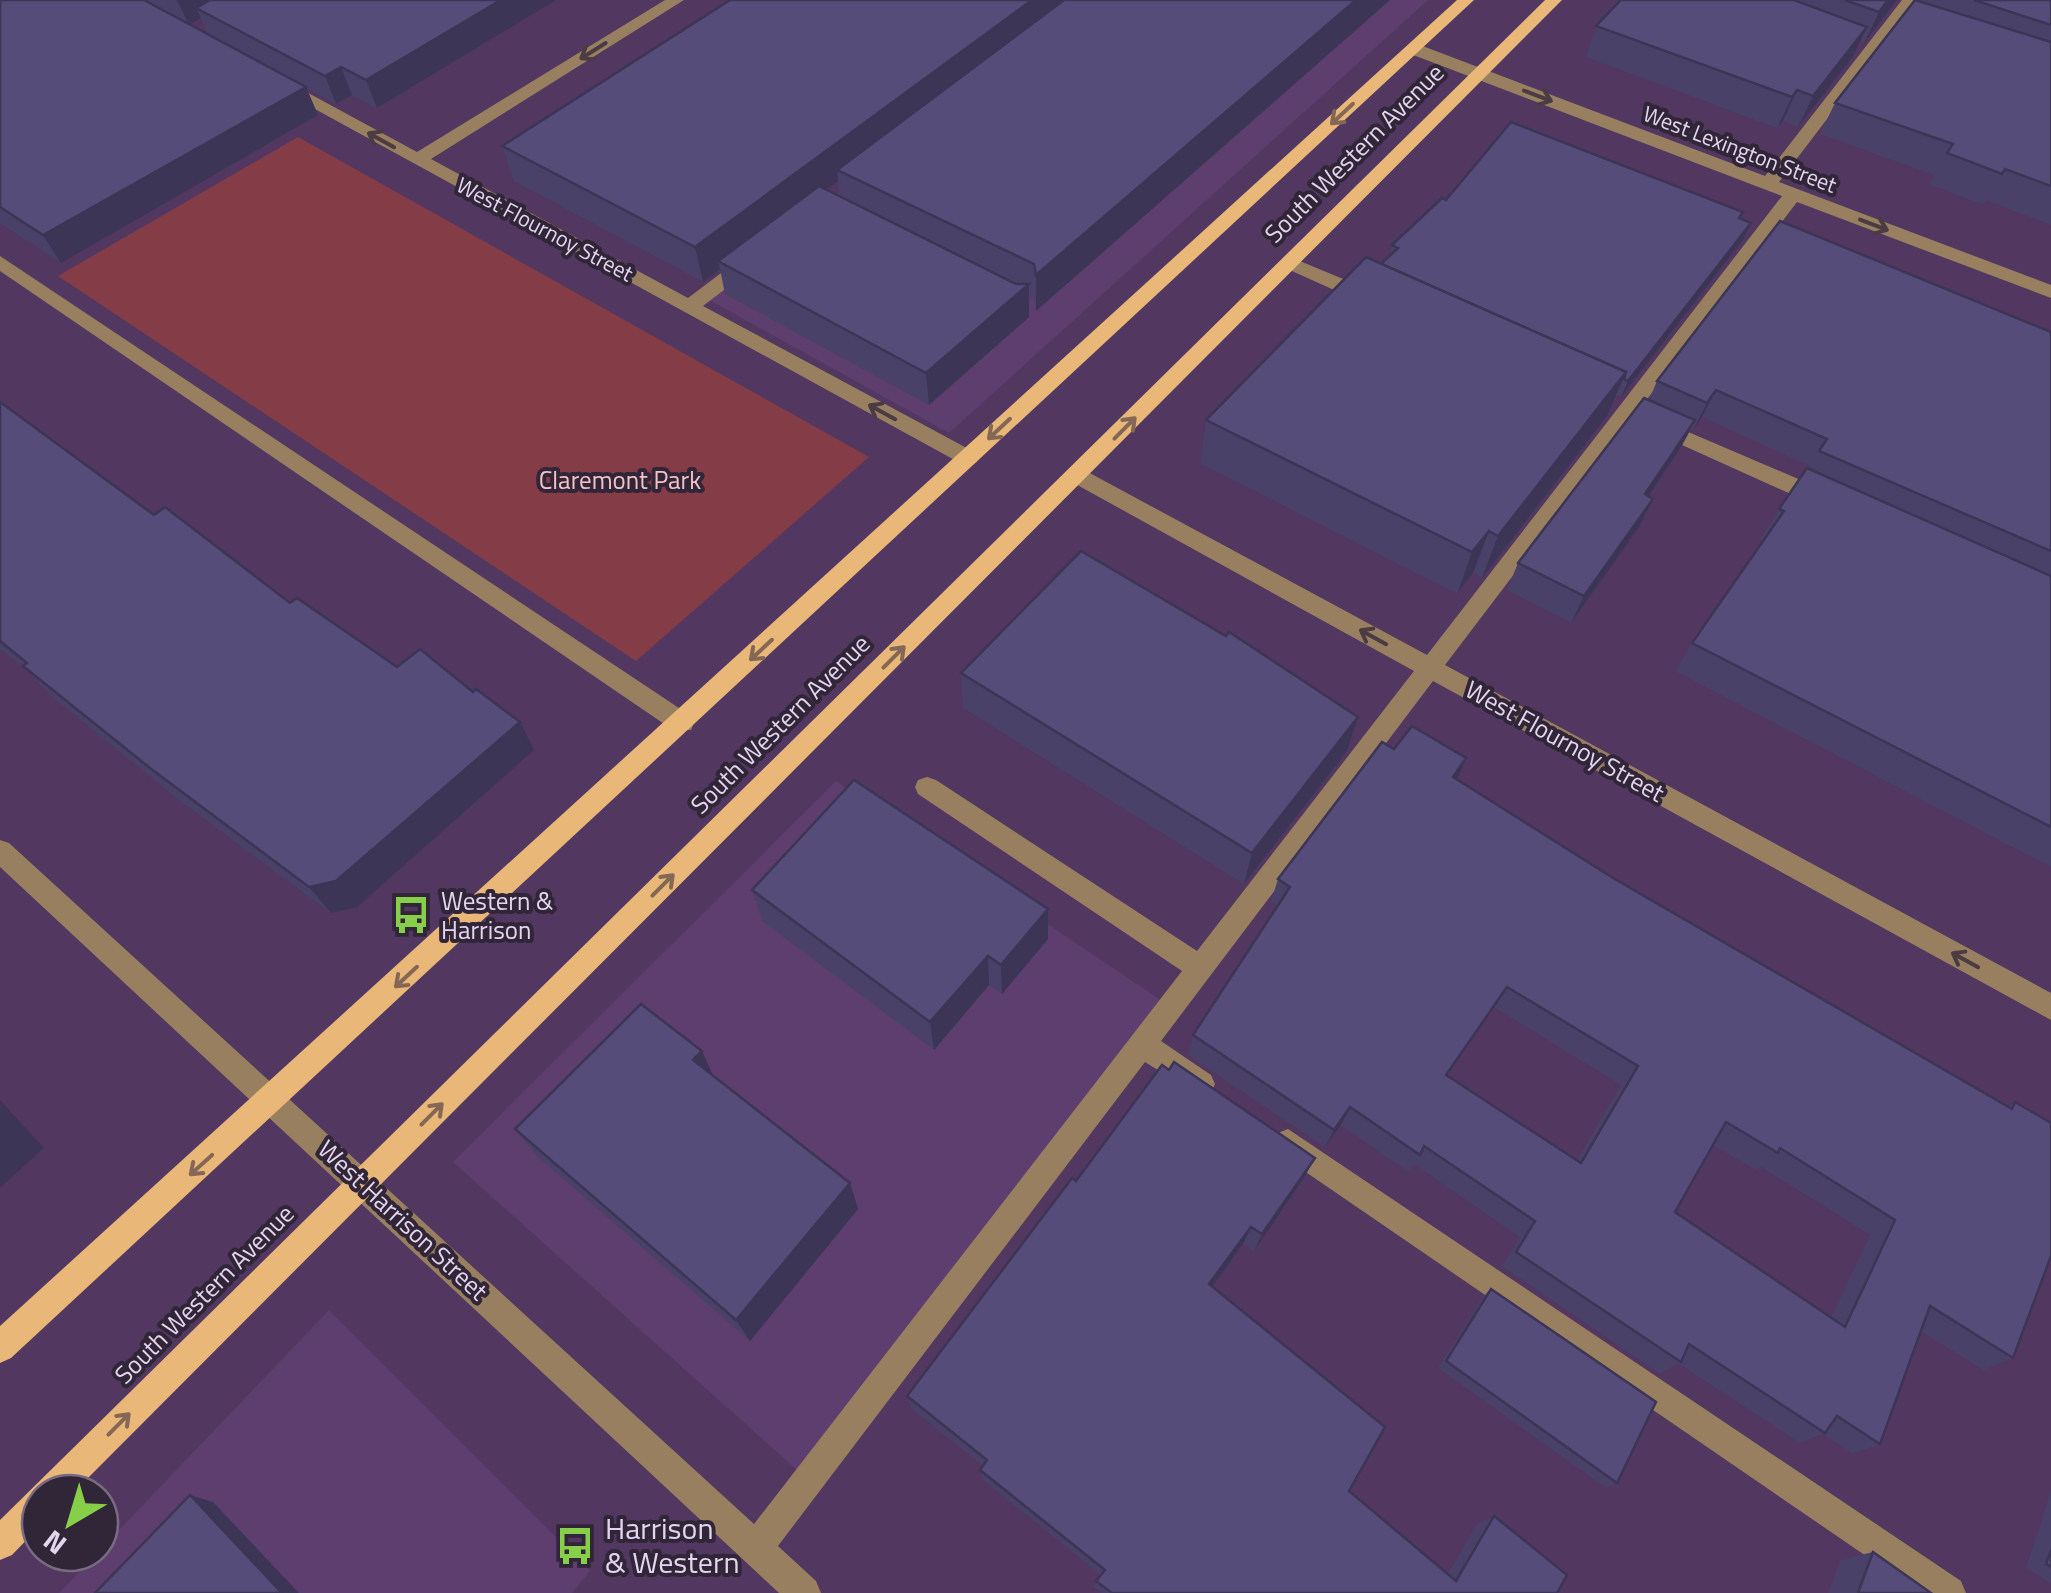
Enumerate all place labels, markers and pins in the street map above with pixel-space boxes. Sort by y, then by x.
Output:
place label: Western & Harrison [441,882,553,949]
bus stop icon: Western & Harrison [390,894,432,936]
place label: Harrison & Western [605,1505,740,1585]
bus stop icon: Harrison & Western [554,1525,596,1567]

